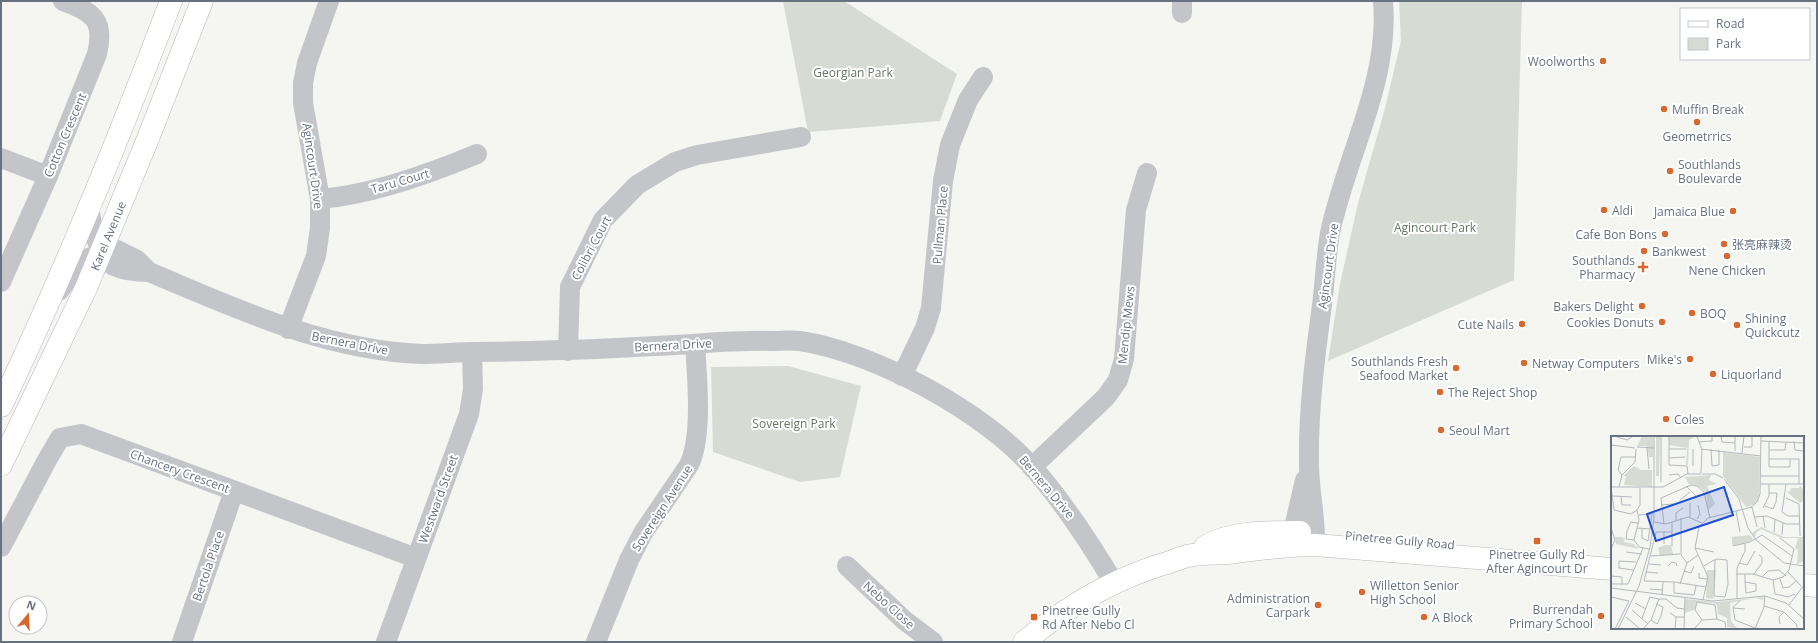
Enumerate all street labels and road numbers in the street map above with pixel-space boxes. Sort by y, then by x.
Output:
street label: Cotton Crescent [40,90,90,180]
street label: Agincourt Drive [299,122,327,210]
street label: Taru Court [369,165,431,197]
street label: Pullman Place [928,185,952,265]
street label: Karel Avenue [86,198,130,273]
street label: Colibri Court [567,213,615,283]
street label: Agincourt Drive [1314,222,1342,310]
street label: Mendip Mews [1113,285,1139,365]
street label: Bernera Drive [310,327,390,359]
street label: Bernera Drive [634,334,712,356]
street label: Chancery Crescent [128,445,232,497]
street label: Bernera Drive [1016,452,1079,522]
street label: Westward Street [414,453,462,545]
street label: Sovereign Avenue [628,461,696,555]
street label: Pinetree Gully Road [1344,527,1456,553]
street label: Bertola Place [188,528,228,603]
street label: Nebo Close [860,577,919,633]

